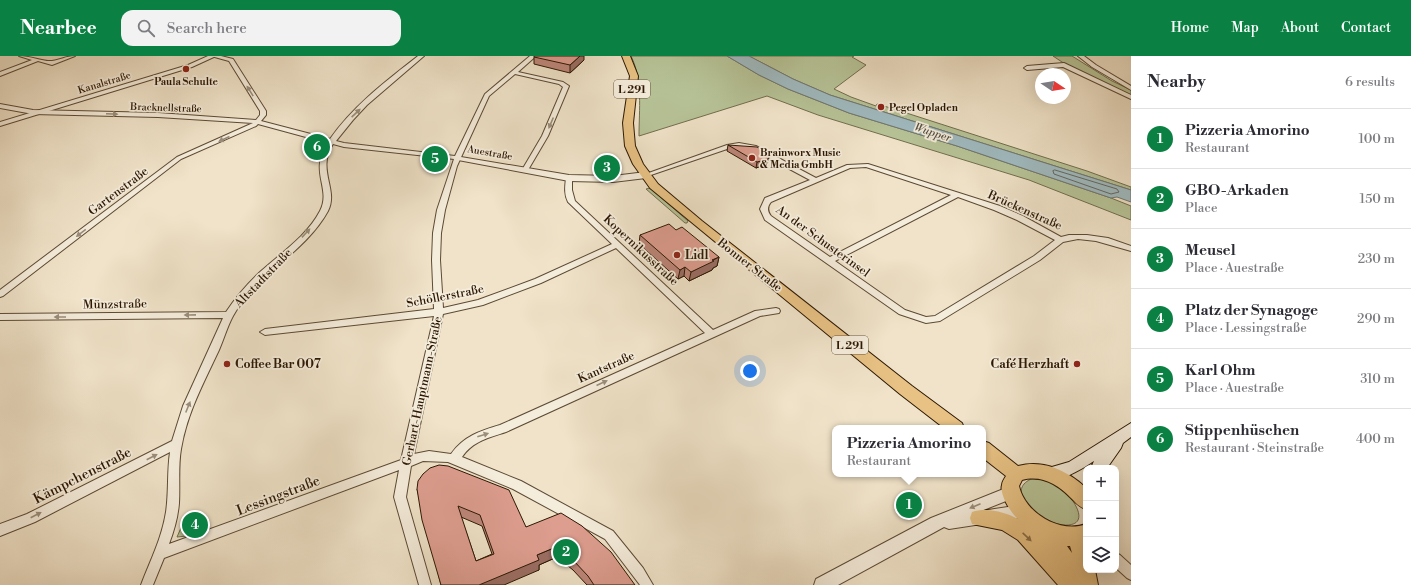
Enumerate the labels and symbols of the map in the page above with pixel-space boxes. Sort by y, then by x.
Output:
marker: Paula Schulte [181,64,191,74]
north arrow [1035,68,1071,104]
street label: Kanalstraße [76,69,132,97]
place label: Paula Schulte [154,76,218,88]
road number: L 291 [614,80,650,98]
one-way arrow [246,85,254,96]
street label: Bracknellstraße [129,101,202,115]
marker: Pegel Opladen [876,102,886,112]
place label: Pegel Opladen [889,102,959,114]
one-way arrow [351,108,361,118]
one-way arrow [106,111,119,117]
one-way arrow [547,117,554,129]
water label: Wupper [913,120,953,146]
pin: 6 [304,132,330,162]
one-way arrow [217,136,229,142]
street label: Auestraße [465,143,513,163]
pin: 5 [422,144,448,174]
place label: Brainworx Music & Media GmbH [760,147,841,171]
pin: 3 [594,153,620,183]
marker: Brainworx Music & Media GmbH [747,153,757,163]
street label: Gartenstraße [85,164,151,219]
street label: Brückenstraße [984,187,1064,234]
street label: An der Schusterinsel [772,202,873,281]
street label: Kopernikusstraße [600,212,681,289]
one-way arrow [301,228,311,238]
one-way arrow [76,229,87,237]
street label: Bonner Straße [713,235,785,295]
street label: Altstadtstraße [231,246,295,312]
place label: Lidl [685,248,709,263]
marker: Lidl [672,250,682,260]
street label: Schöllerstraße [405,282,485,311]
street label: Münzstraße [83,296,147,313]
one-way arrow [183,312,196,318]
one-way arrow [53,314,66,320]
street label: Gerhart-Hauptmann-Straße [399,315,446,467]
road number: L 291 [832,336,868,354]
street label: Kantstraße [576,348,637,387]
place label: Coffee Bar 007 [235,357,321,372]
place label: Café Herzhaft [991,357,1070,372]
marker: Coffee Bar 007 [222,359,232,369]
marker: Café Herzhaft [1072,359,1082,369]
your location [740,361,760,381]
one-way arrow [596,380,608,386]
one-way arrow [185,401,191,413]
one-way arrow [477,431,489,437]
street label: Kämpchenstraße [30,443,135,508]
one-way arrow [146,453,158,460]
street label: Lessingstraße [234,472,323,520]
pin: 1 [896,490,922,520]
one-way arrow [969,503,980,509]
pin: 4 [182,510,208,540]
one-way arrow [30,512,42,518]
one-way arrow [1022,532,1032,541]
pin: 2 [553,537,579,567]

